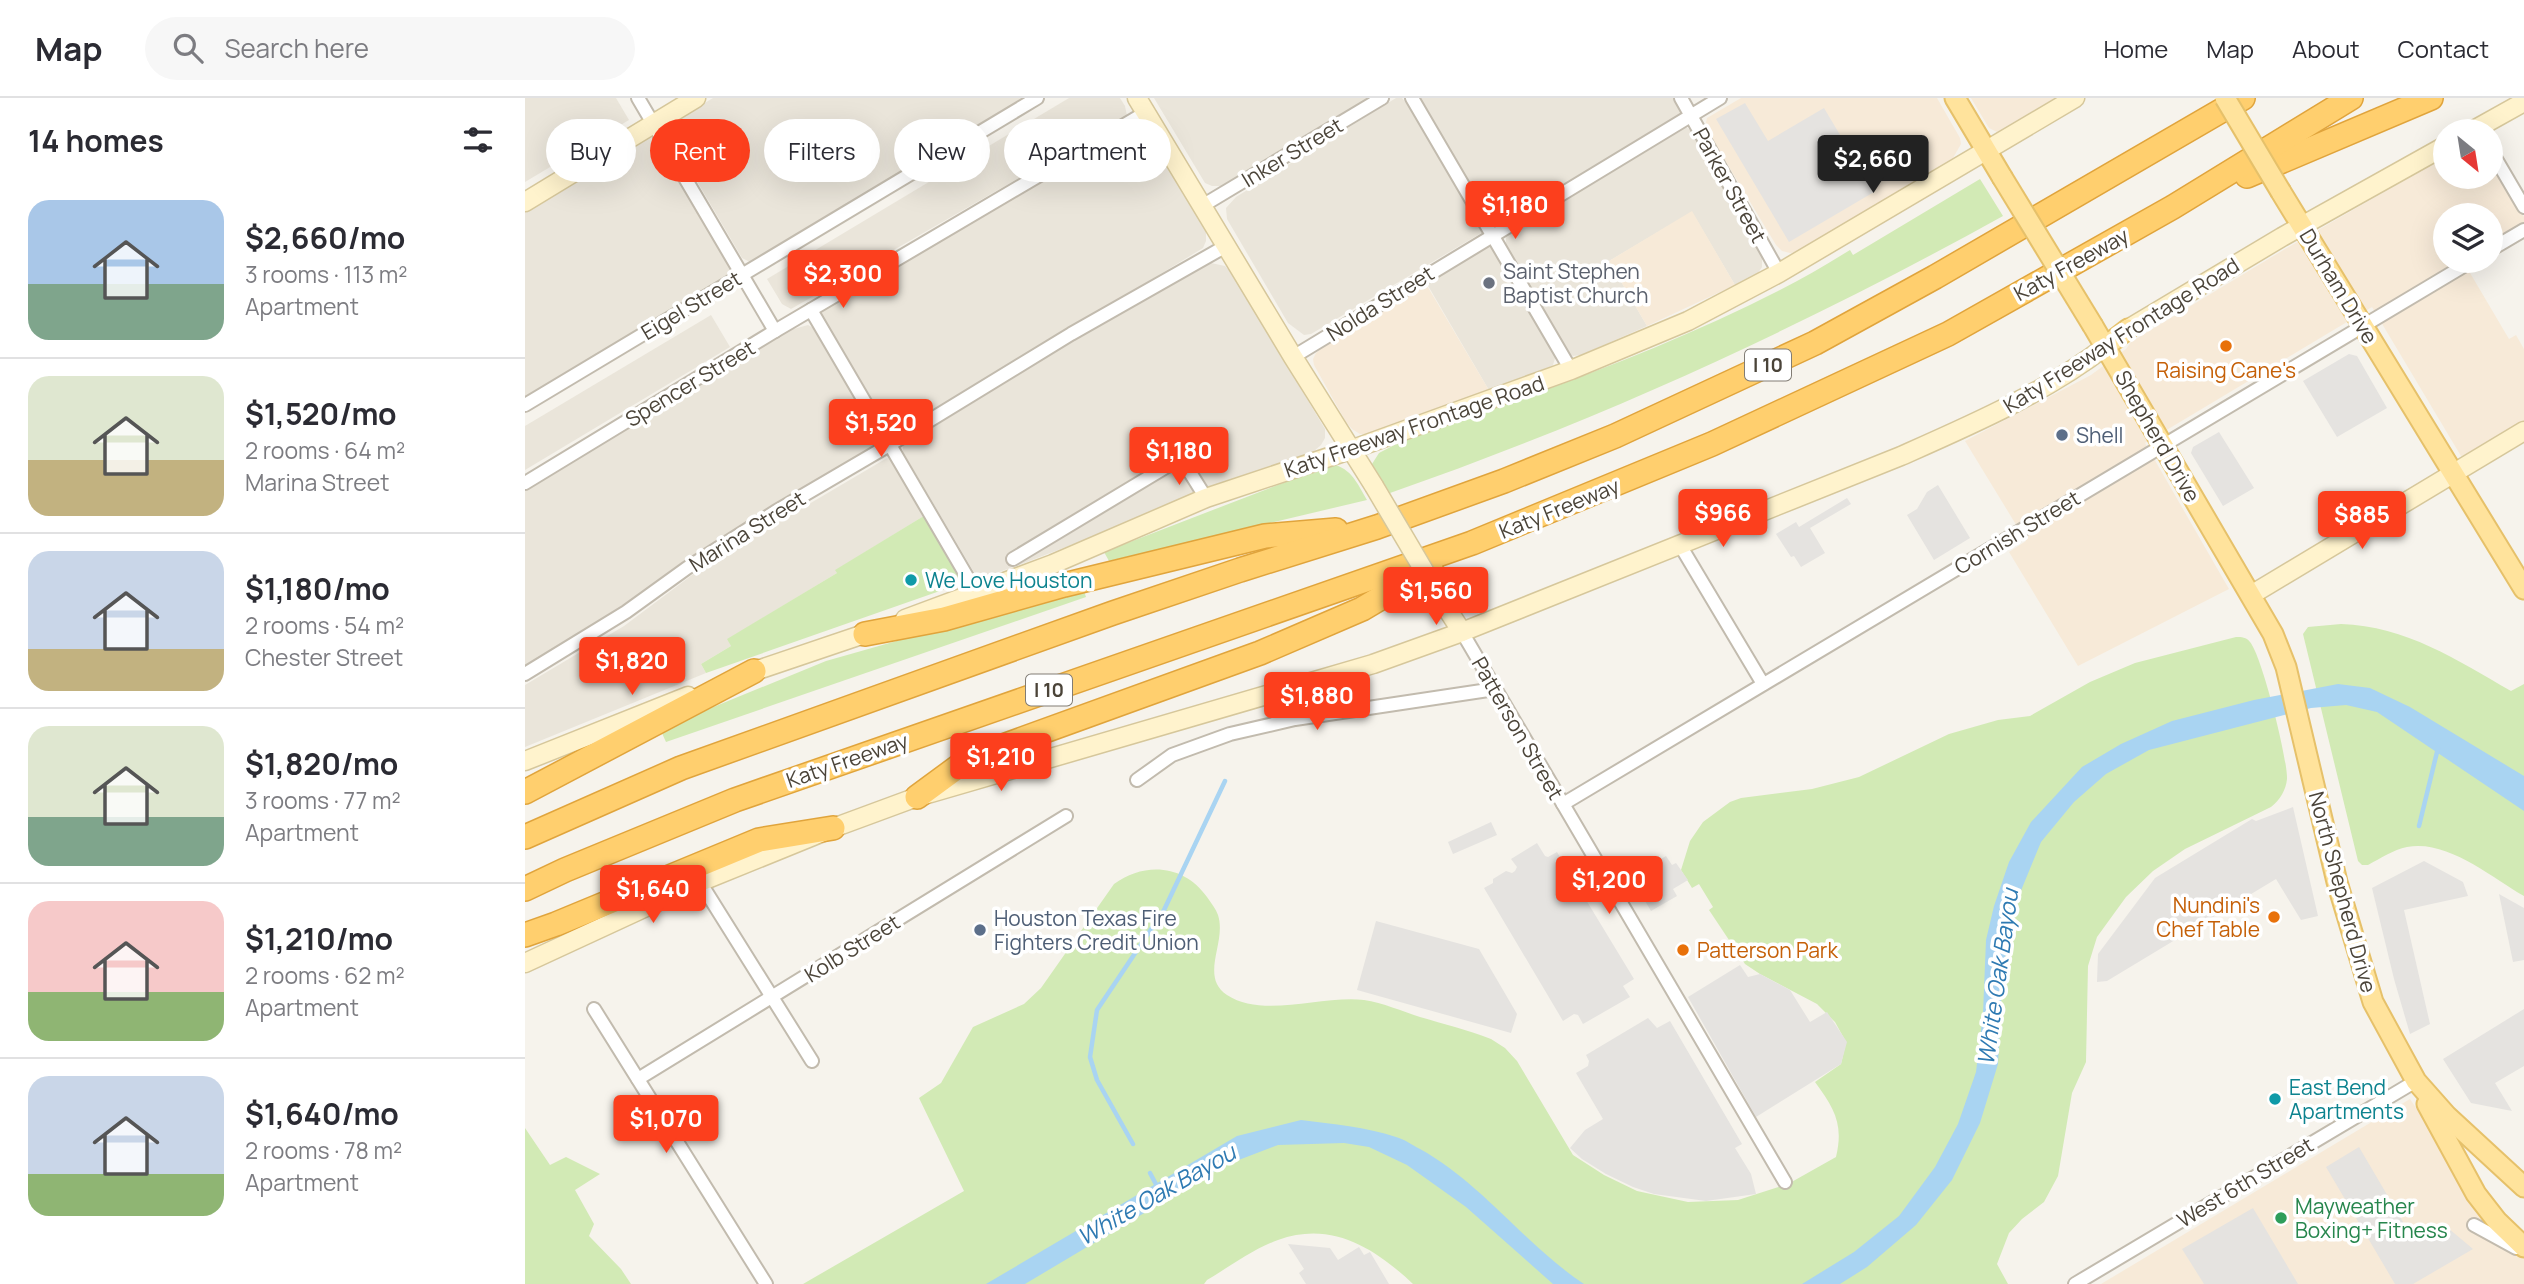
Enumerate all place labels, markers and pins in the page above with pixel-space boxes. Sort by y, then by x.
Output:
pin: $2,660 [1816,136,1930,195]
pin: $1,180 [1458,181,1572,241]
pin: $2,300 [786,250,900,310]
place label: Saint Stephen Baptist Church [1503,257,1648,309]
marker: Saint Stephen Baptist Church [1481,275,1497,291]
marker: Raising Cane's [2218,338,2234,354]
place label: Raising Cane's [2156,356,2296,384]
pin: $1,520 [824,400,938,459]
place label: Shell [2076,421,2124,449]
marker: Shell [2054,427,2070,443]
pin: $1,180 [1122,428,1236,487]
pin: $966 [1682,490,1764,549]
pin: $885 [2321,491,2403,551]
place label: We Love Houston [925,566,1093,594]
pin: $1,560 [1379,568,1493,627]
marker: We Love Houston [903,572,919,588]
pin: $1,820 [575,638,689,697]
pin: $1,880 [1260,672,1374,732]
pin: $1,210 [944,734,1058,793]
pin: $1,200 [1552,856,1666,916]
pin: $1,640 [596,866,710,925]
place label: Nundini's Chef Table [2156,891,2260,943]
place label: Houston Texas Fire Fighters Credit Union [994,904,1199,956]
marker: Nundini's Chef Table [2266,909,2282,925]
marker: Houston Texas Fire Fighters Credit Union [972,922,988,938]
place label: Patterson Park [1697,936,1838,964]
marker: Patterson Park [1675,942,1691,958]
place label: East Bend Apartments [2289,1073,2404,1125]
marker: East Bend Apartments [2267,1091,2283,1107]
pin: $1,070 [609,1096,723,1155]
place label: Mayweather Boxing+ Fitness [2295,1192,2448,1244]
marker: Mayweather Boxing+ Fitness [2273,1210,2289,1226]

